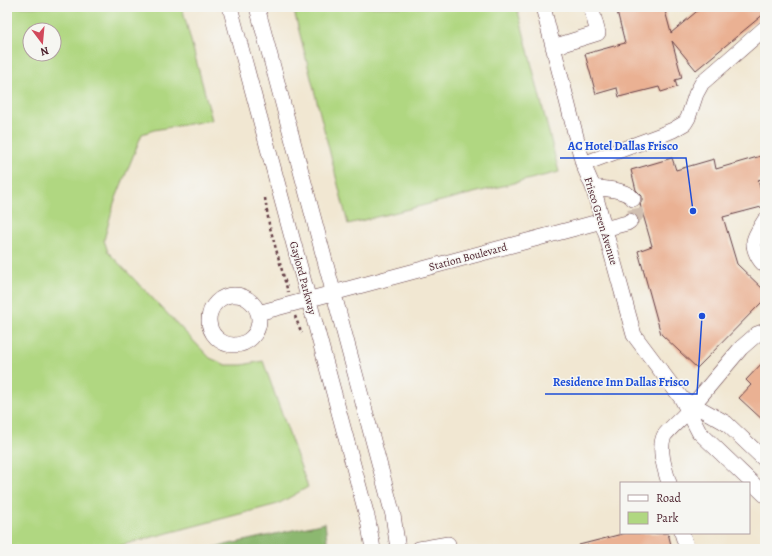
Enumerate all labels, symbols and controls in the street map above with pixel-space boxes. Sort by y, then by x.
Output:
north arrow [22,22,62,62]
text: N [39,43,51,59]
callout: AC Hotel Dallas Frisco [560,134,686,158]
text: AC Hotel Dallas Frisco [567,138,678,154]
street label: Frisco Green Avenue [580,175,622,267]
street label: Station Boulevard [427,239,509,275]
street label: Gaylord Parkway [286,240,320,316]
callout: Residence Inn Dallas Frisco [545,370,697,394]
text: Residence Inn Dallas Frisco [553,374,689,390]
legend [620,482,750,534]
text: Road [656,490,682,506]
text: Park [656,510,679,526]

